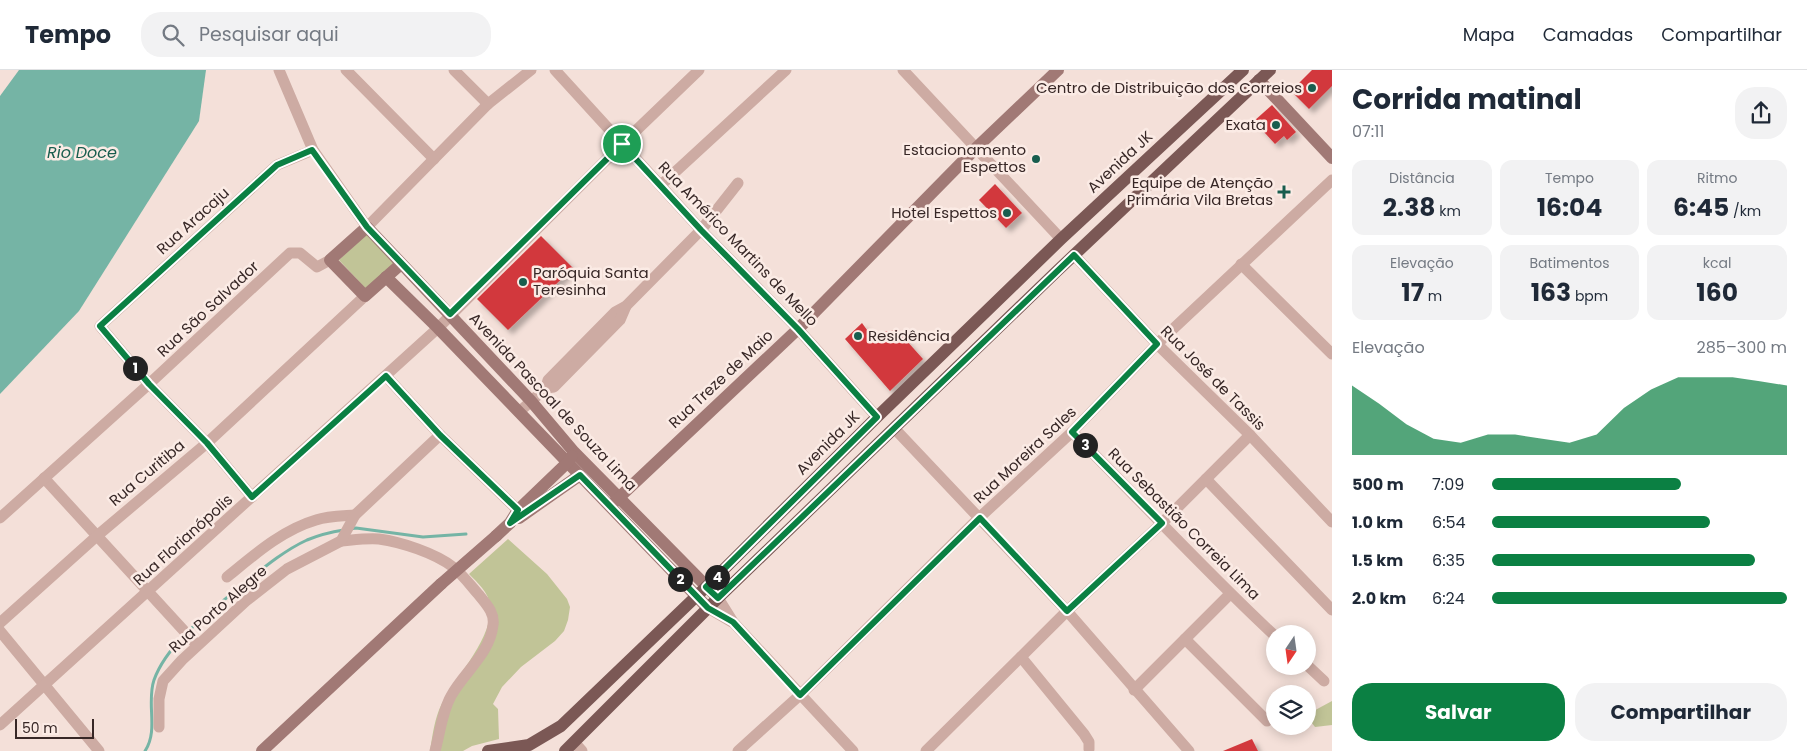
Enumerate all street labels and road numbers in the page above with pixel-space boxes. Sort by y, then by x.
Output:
street label: Avenida JK [1082,126,1157,197]
street label: Rua Américo Martins de Mello [654,157,823,331]
street label: Rua Aracaju [152,182,234,259]
street label: Rua São Salvador [152,256,263,361]
street label: Avenida Pascoal de Souza Lima [465,308,642,495]
street label: Rua José de Tassis [1156,321,1271,435]
street label: Rua Treze de Maio [664,325,777,433]
street label: Rua Moreira Sales [969,401,1081,508]
street label: Avenida JK [791,406,864,479]
street label: Rua Curitiba [104,435,189,510]
street label: Rua Sebastião Correia Lima [1104,443,1265,604]
street label: Rua Florianópolis [128,489,237,590]
street label: Rua Porto Alegre [164,560,271,657]

